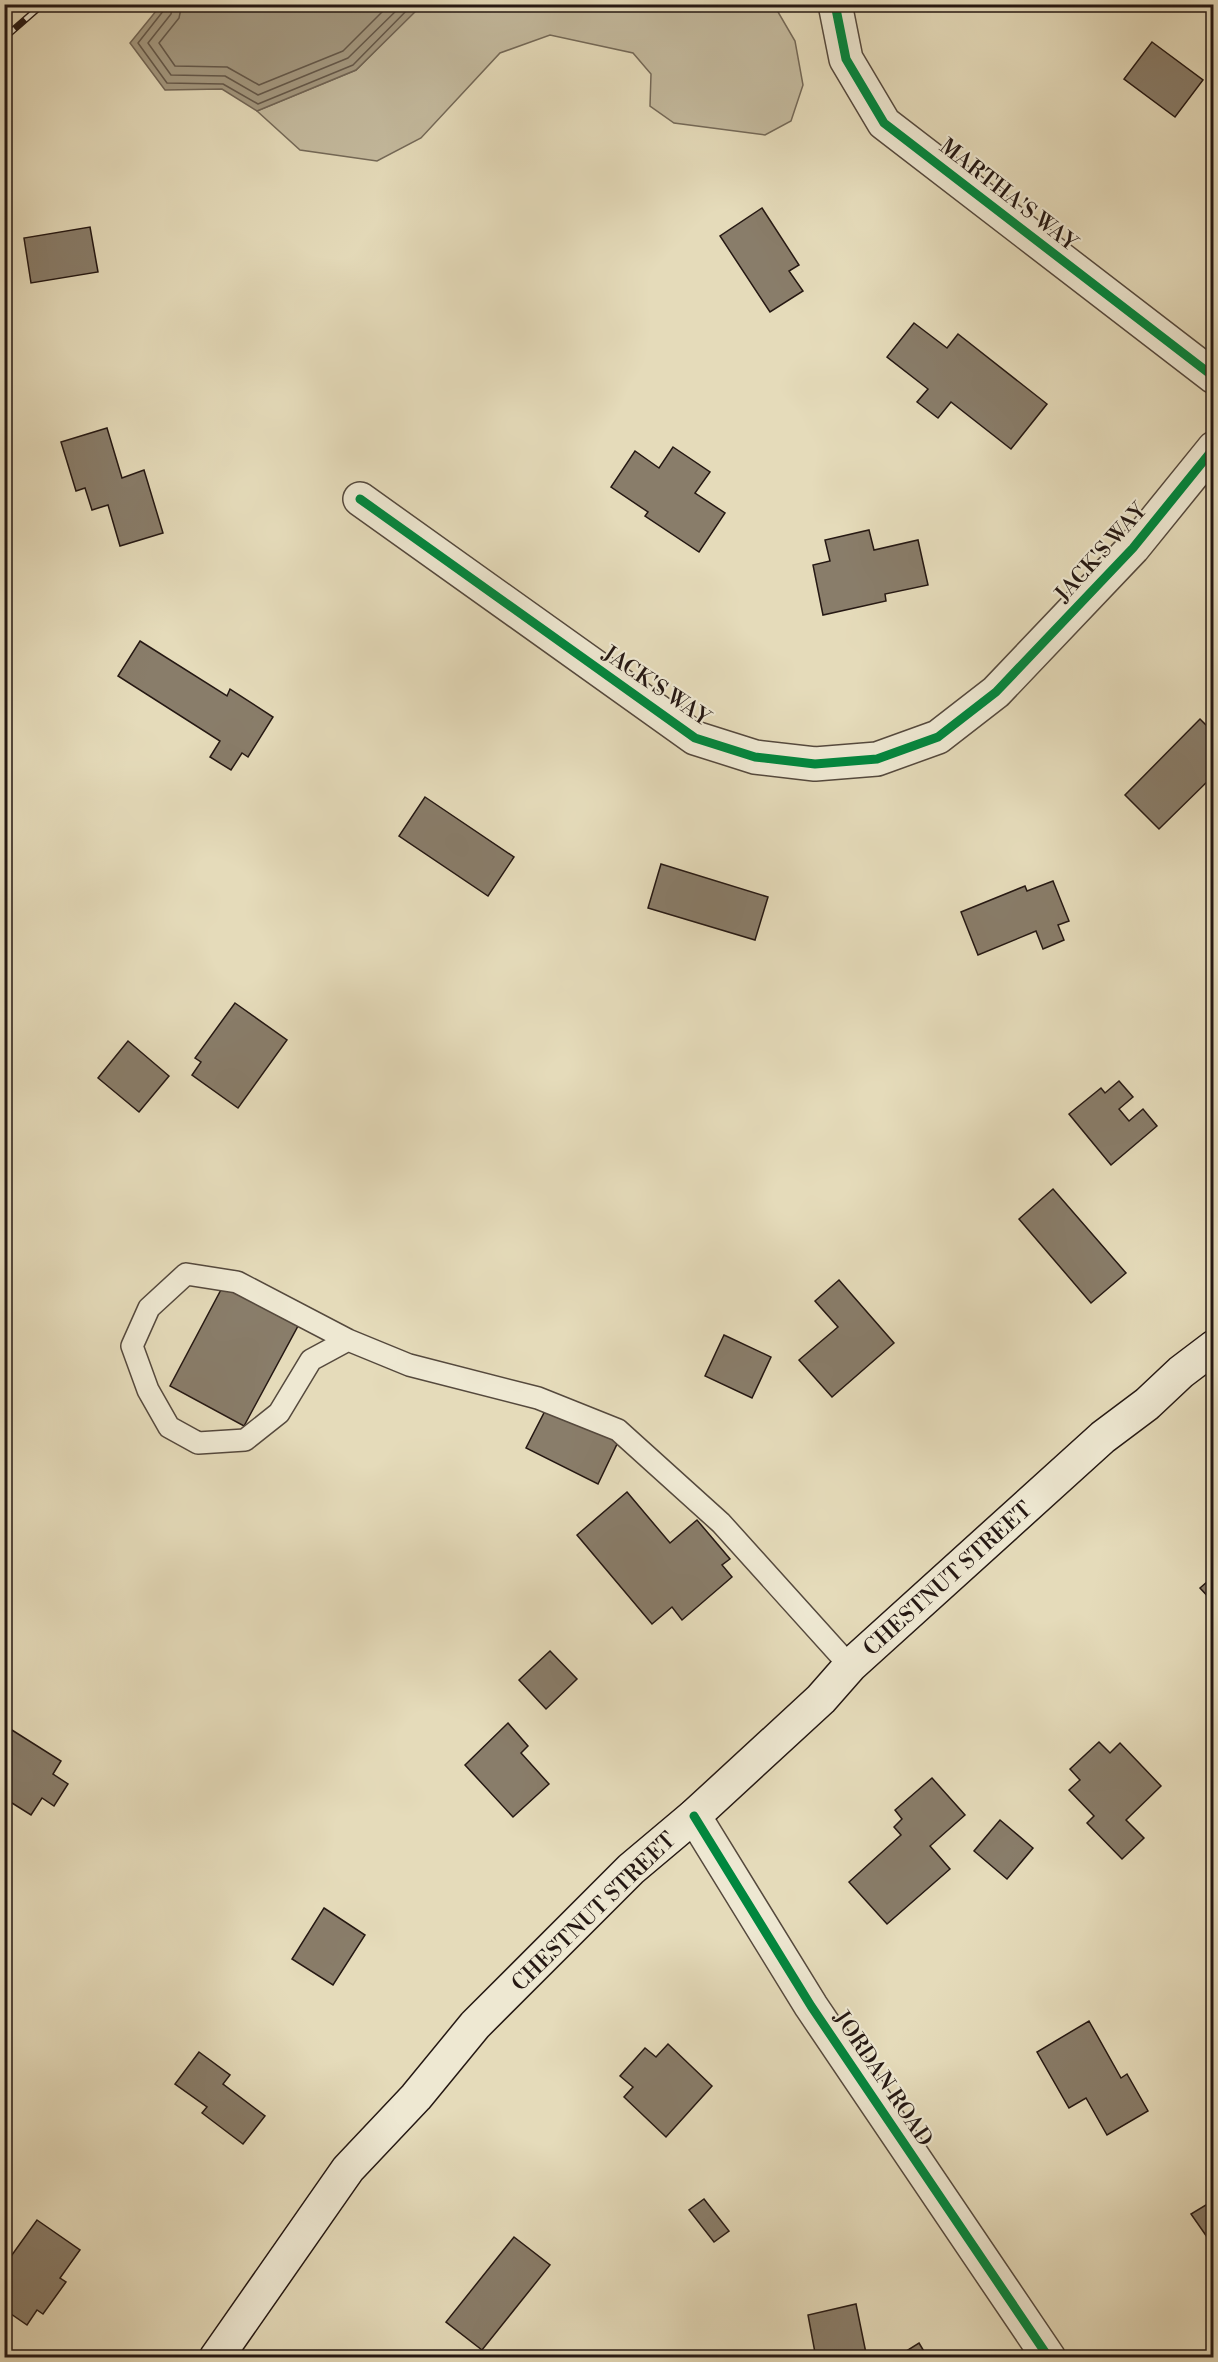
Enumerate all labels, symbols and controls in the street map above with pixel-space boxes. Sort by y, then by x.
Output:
street label: MARTHA'S WAY [934,133,1083,258]
street label: JACK'S WAY [1049,497,1154,609]
street label: JACK'S WAY [596,640,716,733]
street label: CHESTNUT STREET [858,1496,1038,1662]
street label: CHESTNUT STREET [506,1827,682,1997]
street label: JORDAN ROAD [827,2005,938,2152]

